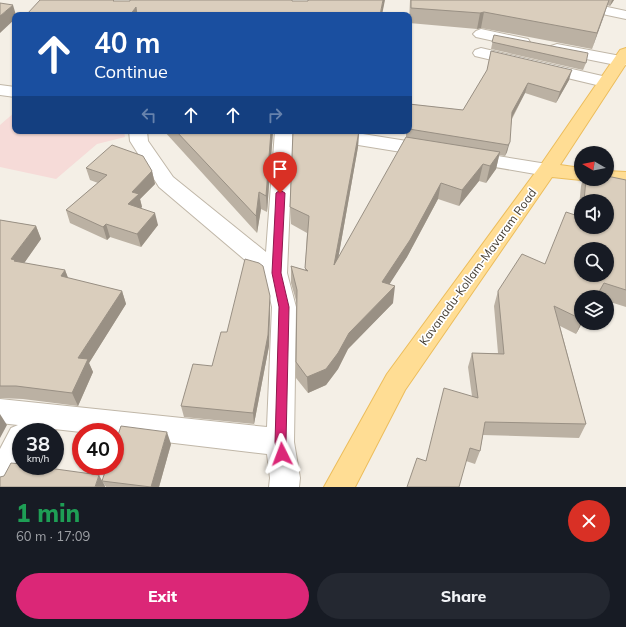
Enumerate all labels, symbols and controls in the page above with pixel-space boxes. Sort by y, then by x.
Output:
text: 40 m [94,25,160,60]
icon: ahead [28,28,80,80]
text: Continue [94,60,168,83]
icon: left [138,104,160,126]
icon: ahead [180,104,202,126]
icon: ahead [222,104,244,126]
icon: right [264,104,286,126]
north arrow [574,146,614,186]
map controls [574,146,614,330]
pin [263,152,297,193]
icon: arrive [269,158,291,180]
street label: Kavanadu-Kollam-Mavaram Road [416,185,540,348]
button: sound [574,194,614,234]
button: search [574,242,614,282]
button: layers [574,290,614,330]
speed limit sign: 40 [72,423,124,475]
text: 38 [26,431,50,456]
position arrow [261,433,303,475]
text: km/h [27,452,49,465]
text: 1 min [16,498,80,528]
button: close [568,500,610,542]
text: 60 m · 17:09 [16,528,90,544]
button: Exit [16,573,309,619]
button: Share [317,573,610,619]

